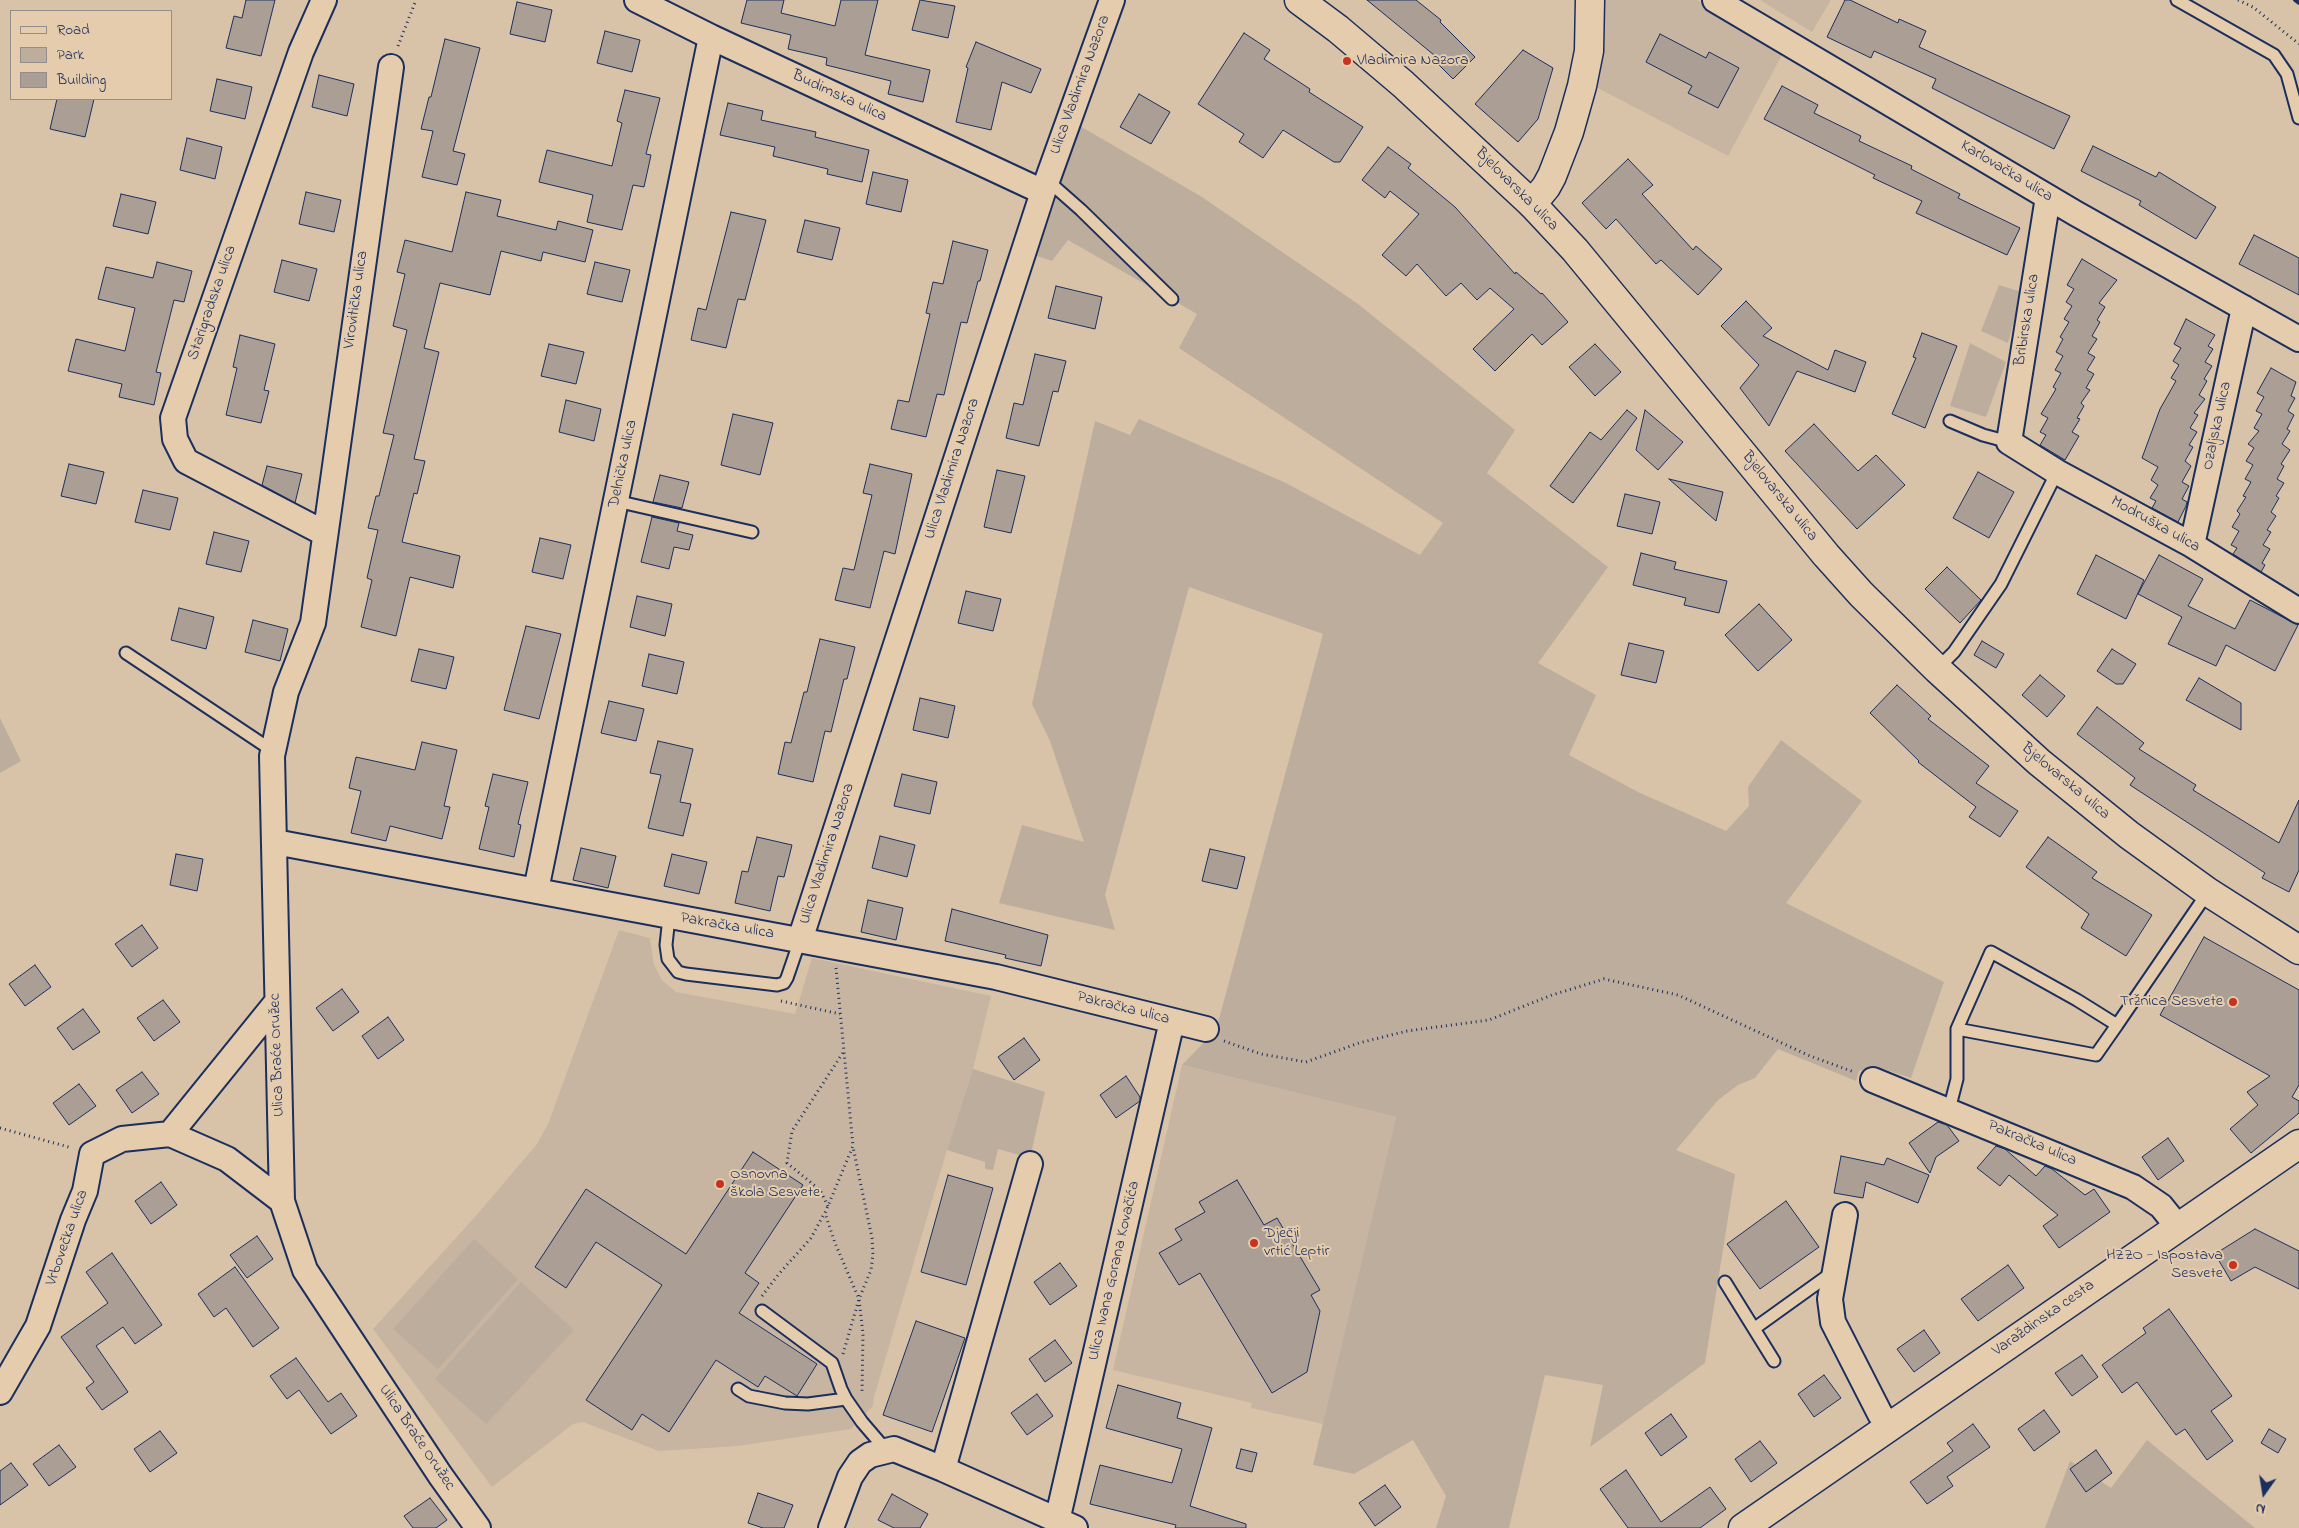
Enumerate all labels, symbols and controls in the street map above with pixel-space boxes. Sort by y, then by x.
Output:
legend [10,10,172,100]
street label: Ulica Vladimira Nazora [1047,13,1115,157]
text: Road [57,19,90,41]
text: Park [57,44,84,66]
place label: Vladimira Nazora [1357,51,1469,71]
marker: Vladimira Nazora [1341,55,1353,67]
street label: Budimska ulica [789,67,889,127]
text: Building [57,69,106,91]
street label: Karlovačka ulica [1956,137,2056,207]
street label: Bjelovarska ulica [1470,144,1562,236]
street label: Starigradska ulica [184,243,242,363]
street label: Virovitička ulica [341,250,373,350]
street label: Bribirska ulica [2011,273,2045,367]
street label: Ozaljska ulica [2199,380,2237,472]
street label: Ulica Vladimira Nazora [921,396,985,542]
street label: Delnička ulica [605,418,643,510]
street label: Bjelovarska ulica [1737,448,1821,546]
street label: Modruška ulica [2107,493,2203,557]
street label: Bjelovarska ulica [2017,739,2113,825]
street label: Ulica Vladimira Nazora [796,781,860,927]
street label: Pakračka ulica [679,909,775,945]
street label: Pakračka ulica [1075,988,1171,1030]
place label: Tržnica Sesvete [2120,992,2223,1012]
street label: Ulica Braće Oružec [266,993,290,1117]
marker: Tržnica Sesvete [2227,996,2239,1008]
street label: Pakračka ulica [1985,1117,2079,1171]
place label: Osnovna škola Sesvete [730,1165,820,1203]
marker: Osnovna škola Sesvete [714,1178,726,1190]
street label: Ulica Ivana Gorana Kovačića [1085,1179,1145,1363]
street label: Vrbovečka ulica [43,1187,93,1289]
place label: Dječji vrtić Leptir [1264,1224,1330,1262]
marker: Dječji vrtić Leptir [1248,1237,1260,1249]
place label: HZZO - Ispostava Sesvete [2106,1246,2223,1284]
marker: HZZO - Ispostava Sesvete [2227,1259,2239,1271]
street label: Varaždinska cesta [1989,1277,2099,1361]
street label: Ulica Braće Oružec [373,1381,459,1495]
north arrow [2239,1468,2289,1518]
text: N [2254,1497,2267,1519]

